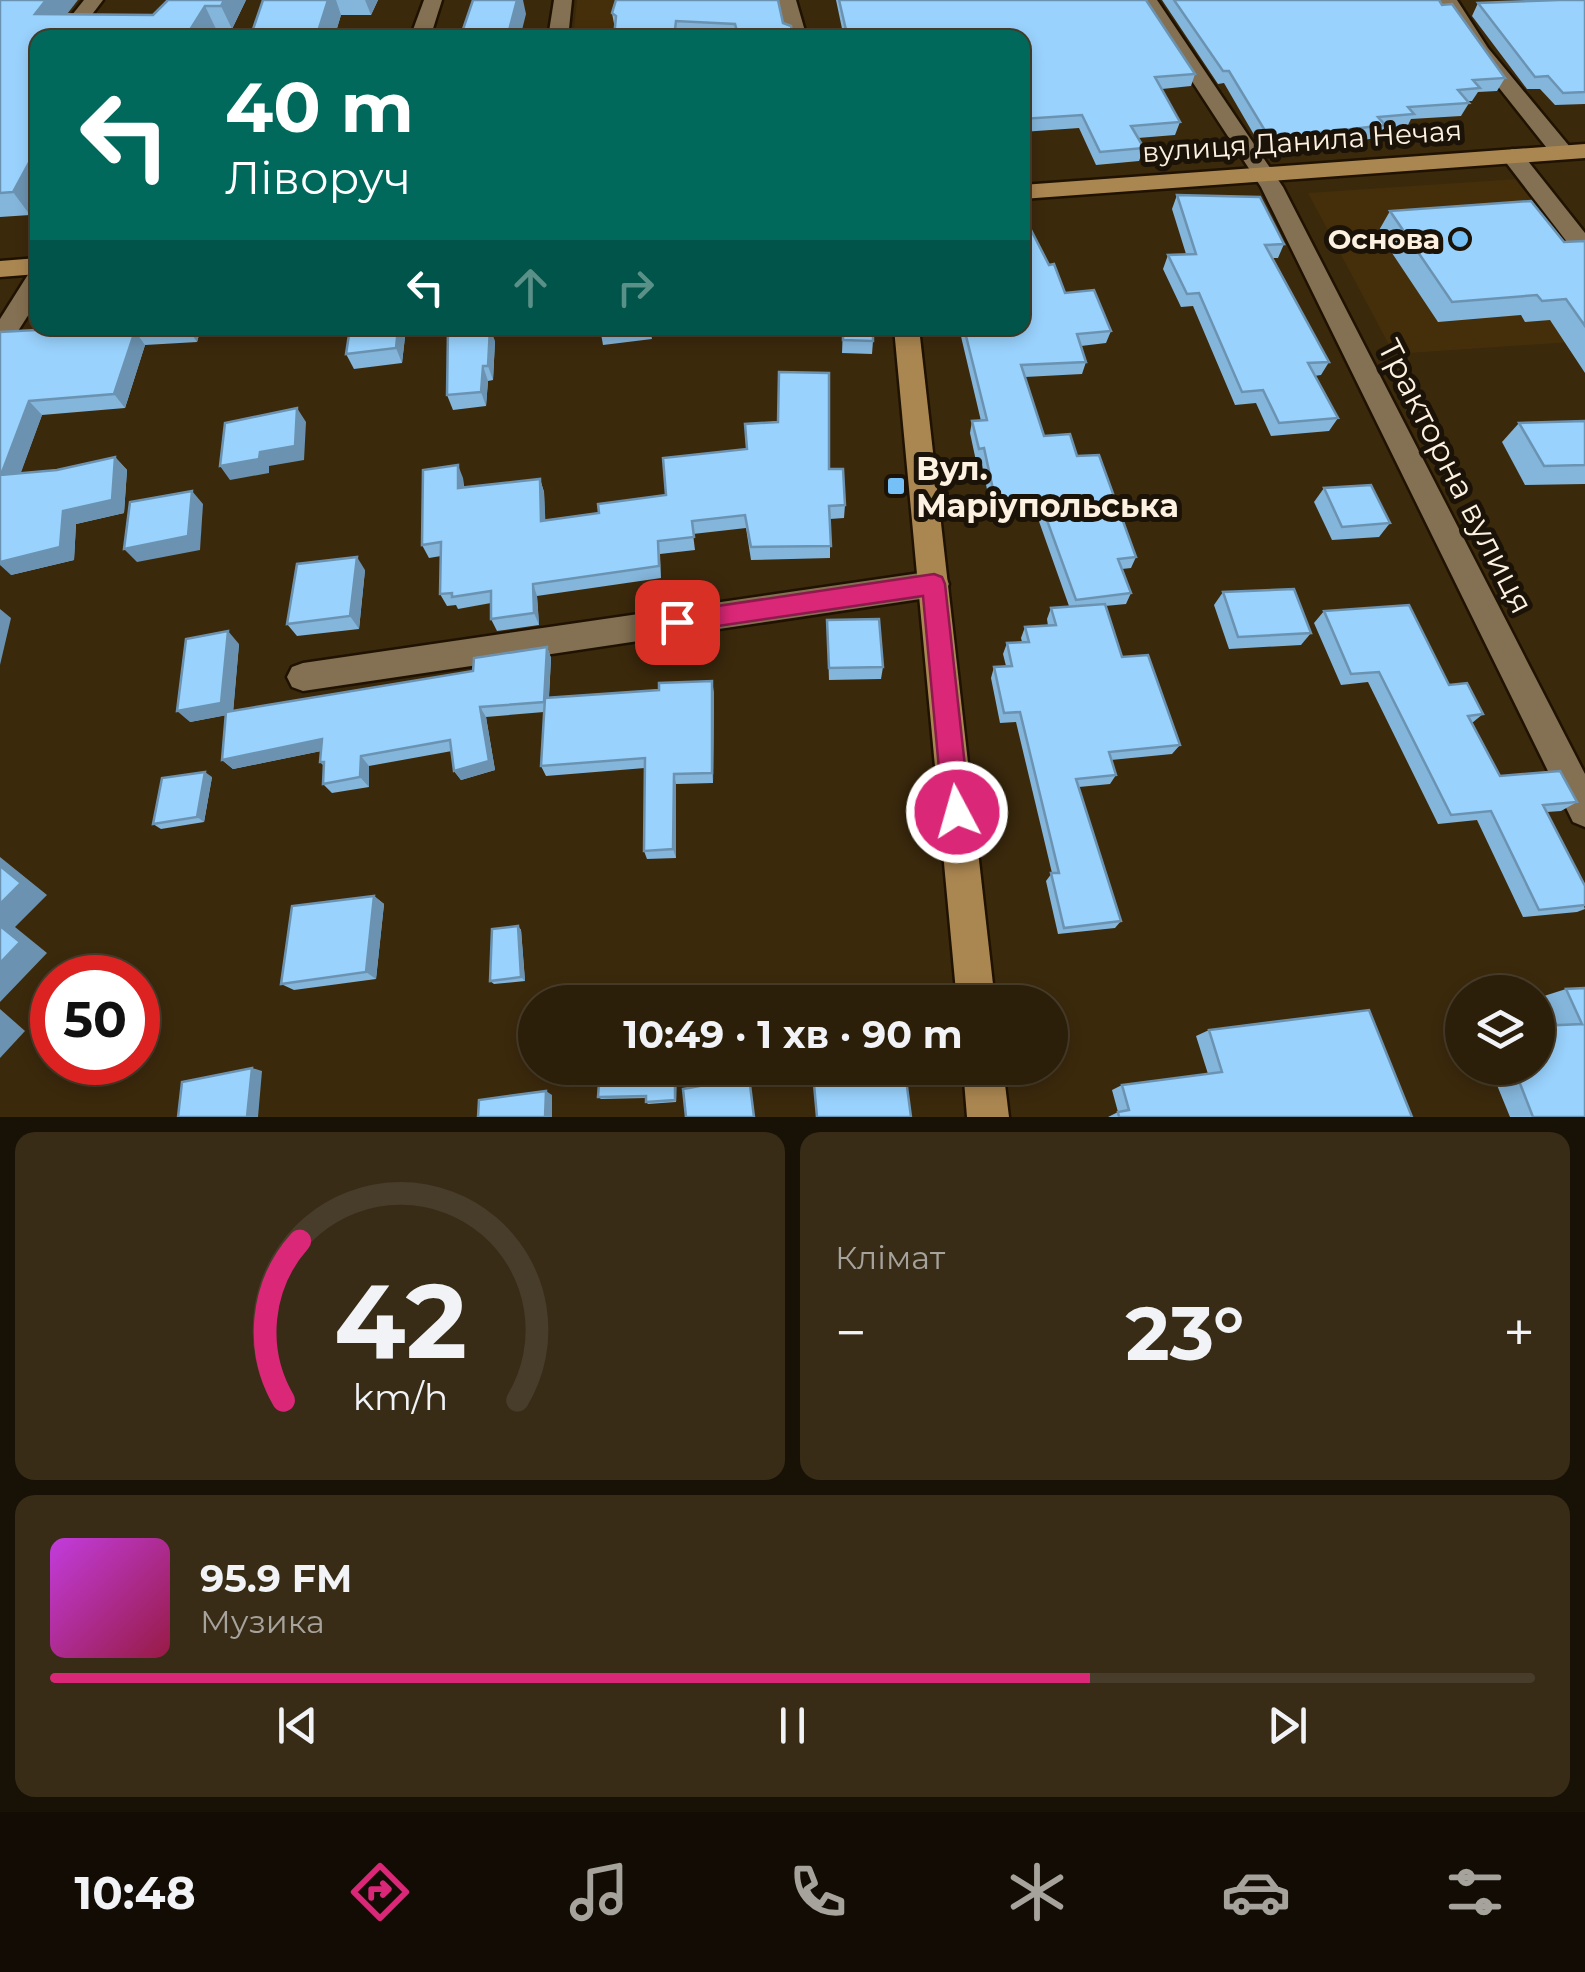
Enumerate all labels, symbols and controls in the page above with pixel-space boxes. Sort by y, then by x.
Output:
text: 40 m [225,64,414,150]
icon: left [60,70,190,200]
street label: вулиця Данила Нечая [1141,113,1463,169]
text: Ліворуч [225,150,411,205]
place label: Основа [1328,222,1440,256]
marker: Основа [1449,228,1471,250]
icon: left [398,260,453,315]
icon: ahead [503,260,558,315]
icon: right [608,260,663,315]
street label: Тракторна вулиця [1370,332,1542,620]
place label: Вул. Маріупольська [916,449,1179,525]
marker: Вул. Маріупольська [885,475,907,497]
pin [635,580,720,665]
icon: arrive [650,595,705,650]
position arrow [905,760,1009,864]
speed limit sign: 50 [30,955,160,1085]
map controls [1445,975,1555,1085]
button: layers [1445,975,1555,1085]
text: 10:49 · 1 хв · 90 m [623,1011,963,1058]
text: Клімат [835,1238,945,1277]
text: 42 [333,1257,467,1384]
text: 23° [1126,1287,1244,1379]
text: − [835,1299,867,1366]
text: + [1503,1299,1535,1366]
text: km/h [352,1375,448,1419]
text: 95.9 FM [200,1555,352,1602]
text: Музика [200,1602,325,1641]
icon: previous [270,1698,325,1753]
icon: pause [765,1698,820,1753]
icon: next [1260,1698,1315,1753]
icon: directions [345,1857,415,1927]
icon: music [564,1857,634,1927]
icon: phone [783,1857,853,1927]
icon: climate [1002,1857,1072,1927]
icon: car [1221,1857,1291,1927]
icon: filters [1440,1857,1510,1927]
text: 10:48 [75,1865,196,1920]

